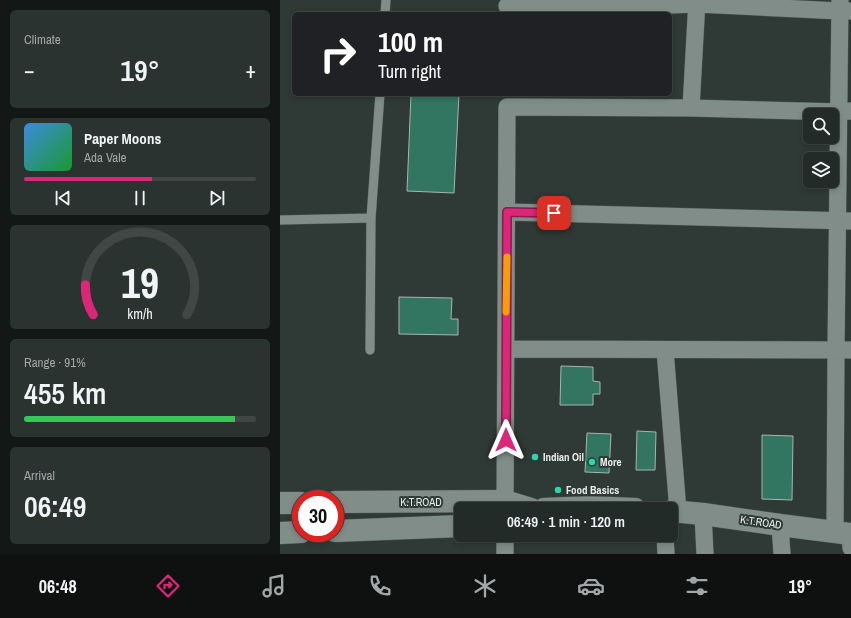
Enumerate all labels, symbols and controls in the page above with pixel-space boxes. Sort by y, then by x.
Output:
text: 100 m [378,23,443,61]
icon: right [312,28,364,80]
text: Climate [24,31,61,48]
text: 19° [120,50,160,90]
text: − [24,55,35,85]
text: + [245,55,256,85]
text: Turn right [378,59,441,84]
map controls [803,108,839,188]
button: search [803,108,839,144]
text: Paper Moons [84,128,161,149]
text: Ada Vale [84,149,126,166]
button: layers [803,152,839,188]
icon: previous [52,187,74,209]
icon: pause [129,187,151,209]
icon: next [206,187,228,209]
pin [537,196,571,230]
icon: arrive [543,202,565,224]
text: 19 [121,255,159,311]
text: km/h [127,304,153,323]
text: Range · 91% [24,354,86,371]
text: 455 km [24,373,106,413]
position arrow [485,419,527,461]
place label: Indian Oil [543,450,584,464]
marker: Indian Oil [530,452,540,462]
place label: More [600,455,622,469]
marker: More [587,457,597,467]
text: Arrival [24,467,55,484]
place label: Food Basics [566,483,619,497]
marker: Food Basics [553,485,563,495]
text: 06:49 [24,486,86,526]
speed limit sign: 30 [292,490,344,542]
street label: K.T.ROAD [400,495,442,509]
text: 06:49 · 1 min · 120 m [507,511,625,532]
street label: K.T.ROAD [739,512,783,532]
icon: directions [154,572,182,600]
icon: music [260,572,288,600]
icon: phone [366,572,394,600]
icon: climate [471,572,499,600]
icon: car [577,572,605,600]
icon: filters [683,572,711,600]
text: 06:48 [39,574,77,599]
text: 19° [789,574,812,599]

